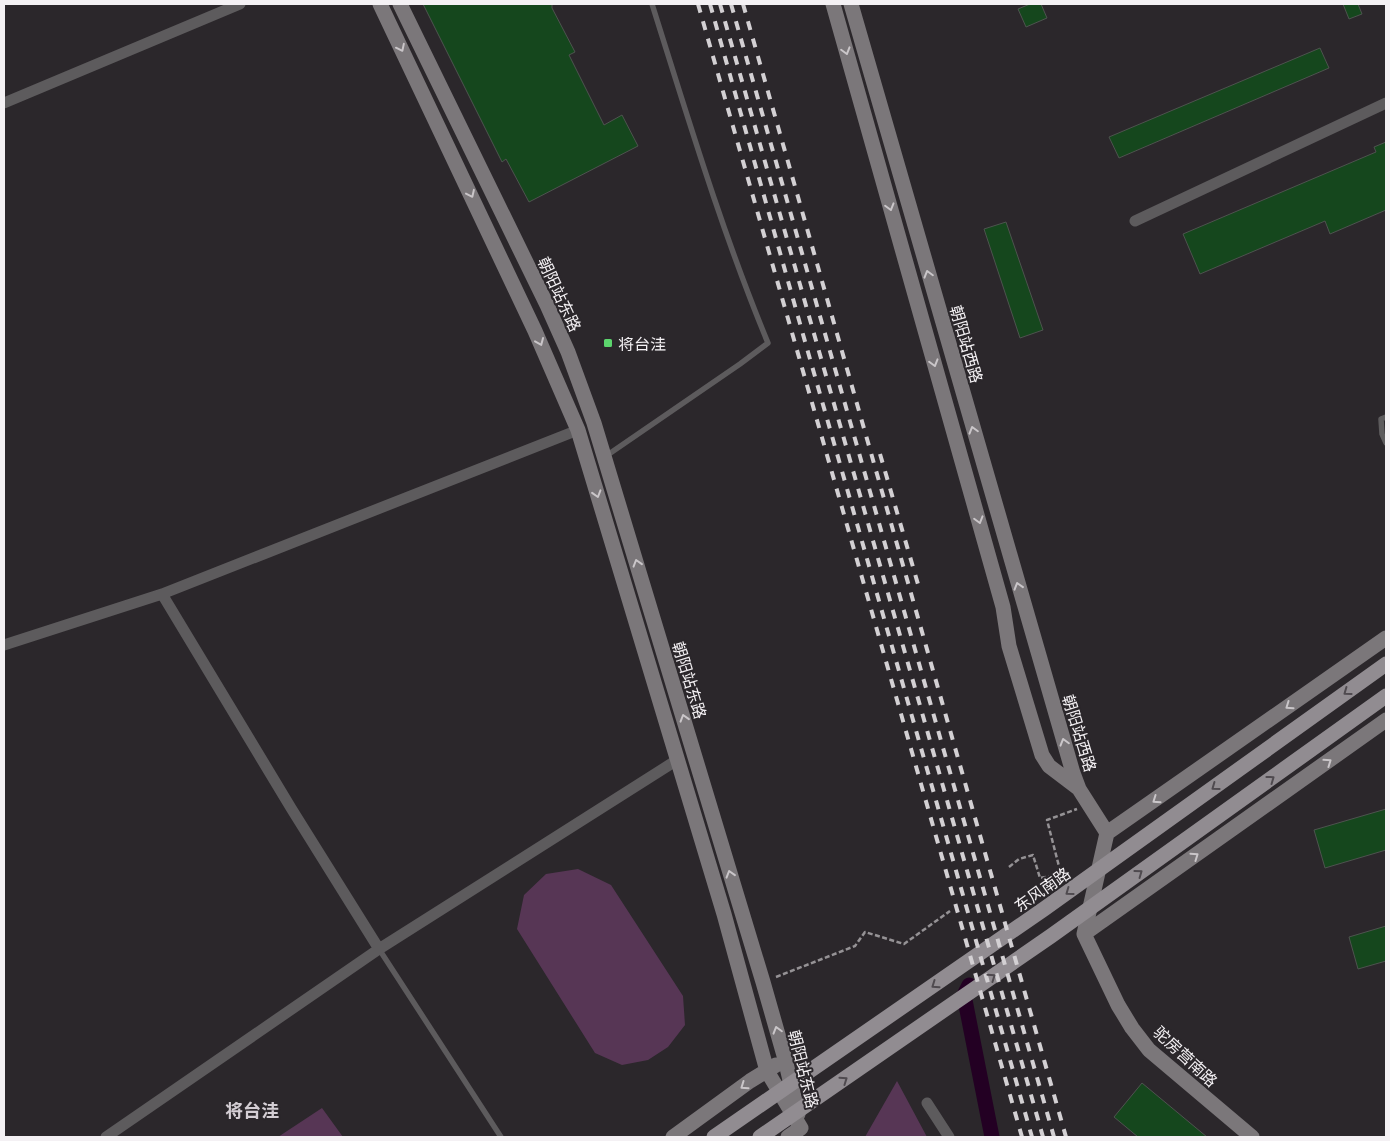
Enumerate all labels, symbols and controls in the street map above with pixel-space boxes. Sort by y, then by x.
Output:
one-way arrow [395,43,405,52]
one-way arrow [840,46,850,54]
one-way arrow [465,189,475,198]
one-way arrow [884,203,895,211]
street label: 朝阳站东路 [534,254,586,334]
one-way arrow [924,271,934,279]
street label: 朝阳站西路 [947,303,987,385]
place label: 将台洼 [618,334,666,353]
one-way arrow [534,337,545,346]
marker: 将台洼 [602,337,614,349]
one-way arrow [929,359,939,367]
one-way arrow [969,427,979,435]
one-way arrow [591,489,601,497]
one-way arrow [973,515,983,523]
one-way arrow [632,559,642,567]
one-way arrow [1014,583,1024,591]
street label: 朝阳站东路 [669,639,711,721]
one-way arrow [1343,686,1353,695]
street label: 朝阳站西路 [1059,692,1101,774]
one-way arrow [1285,700,1295,709]
one-way arrow [679,715,689,723]
one-way arrow [1059,739,1069,747]
one-way arrow [1322,759,1332,768]
one-way arrow [1265,776,1274,784]
one-way arrow [1211,781,1221,790]
one-way arrow [1152,794,1162,803]
one-way arrow [1189,853,1199,862]
street label: 东风南路 [1010,863,1074,915]
one-way arrow [726,870,736,879]
one-way arrow [1133,870,1142,879]
one-way arrow [1065,886,1074,895]
one-way arrow [986,974,995,983]
one-way arrow [931,979,941,988]
street label: 驼房营南路 [1150,1022,1222,1090]
one-way arrow [772,1026,782,1034]
street label: 朝阳站东路 [785,1028,823,1110]
one-way arrow [838,1077,847,1086]
one-way arrow [741,1080,750,1088]
district label: 将台洼 [225,1099,279,1121]

